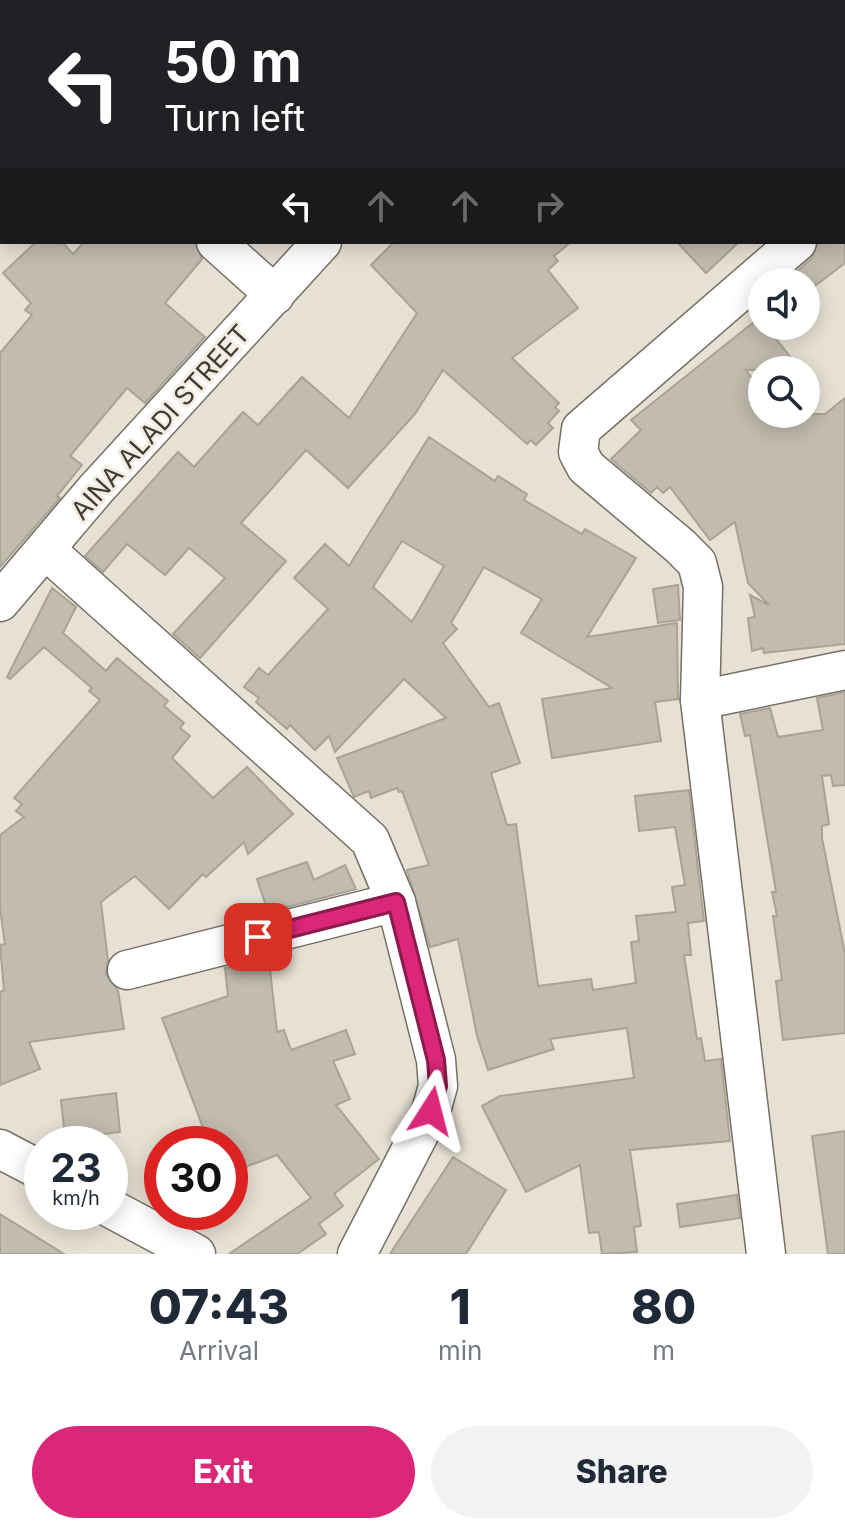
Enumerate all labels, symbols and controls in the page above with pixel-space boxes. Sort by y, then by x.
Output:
text: 50 m [164,28,302,96]
icon: left [32,32,136,136]
text: Turn left [164,96,305,140]
icon: left [275,184,319,228]
icon: ahead [359,184,403,228]
icon: ahead [443,184,487,228]
icon: right [527,184,571,228]
map controls [748,268,820,428]
button: sound [748,268,820,340]
street label: AINA ALADI STREET [64,318,256,526]
button: search [748,356,820,428]
pin [224,903,292,971]
icon: arrive [236,915,280,959]
position arrow [389,1069,473,1153]
speed limit sign: 30 [144,1126,248,1230]
text: 23 [50,1143,102,1192]
text: km/h [52,1186,100,1210]
text: 07:43 [149,1277,289,1336]
text: 1 [450,1277,471,1336]
text: 80 [631,1277,696,1336]
text: Arrival [179,1335,259,1366]
text: min [438,1335,482,1366]
text: m [652,1335,675,1366]
button: Exit [32,1426,415,1518]
button: Share [431,1426,813,1518]

